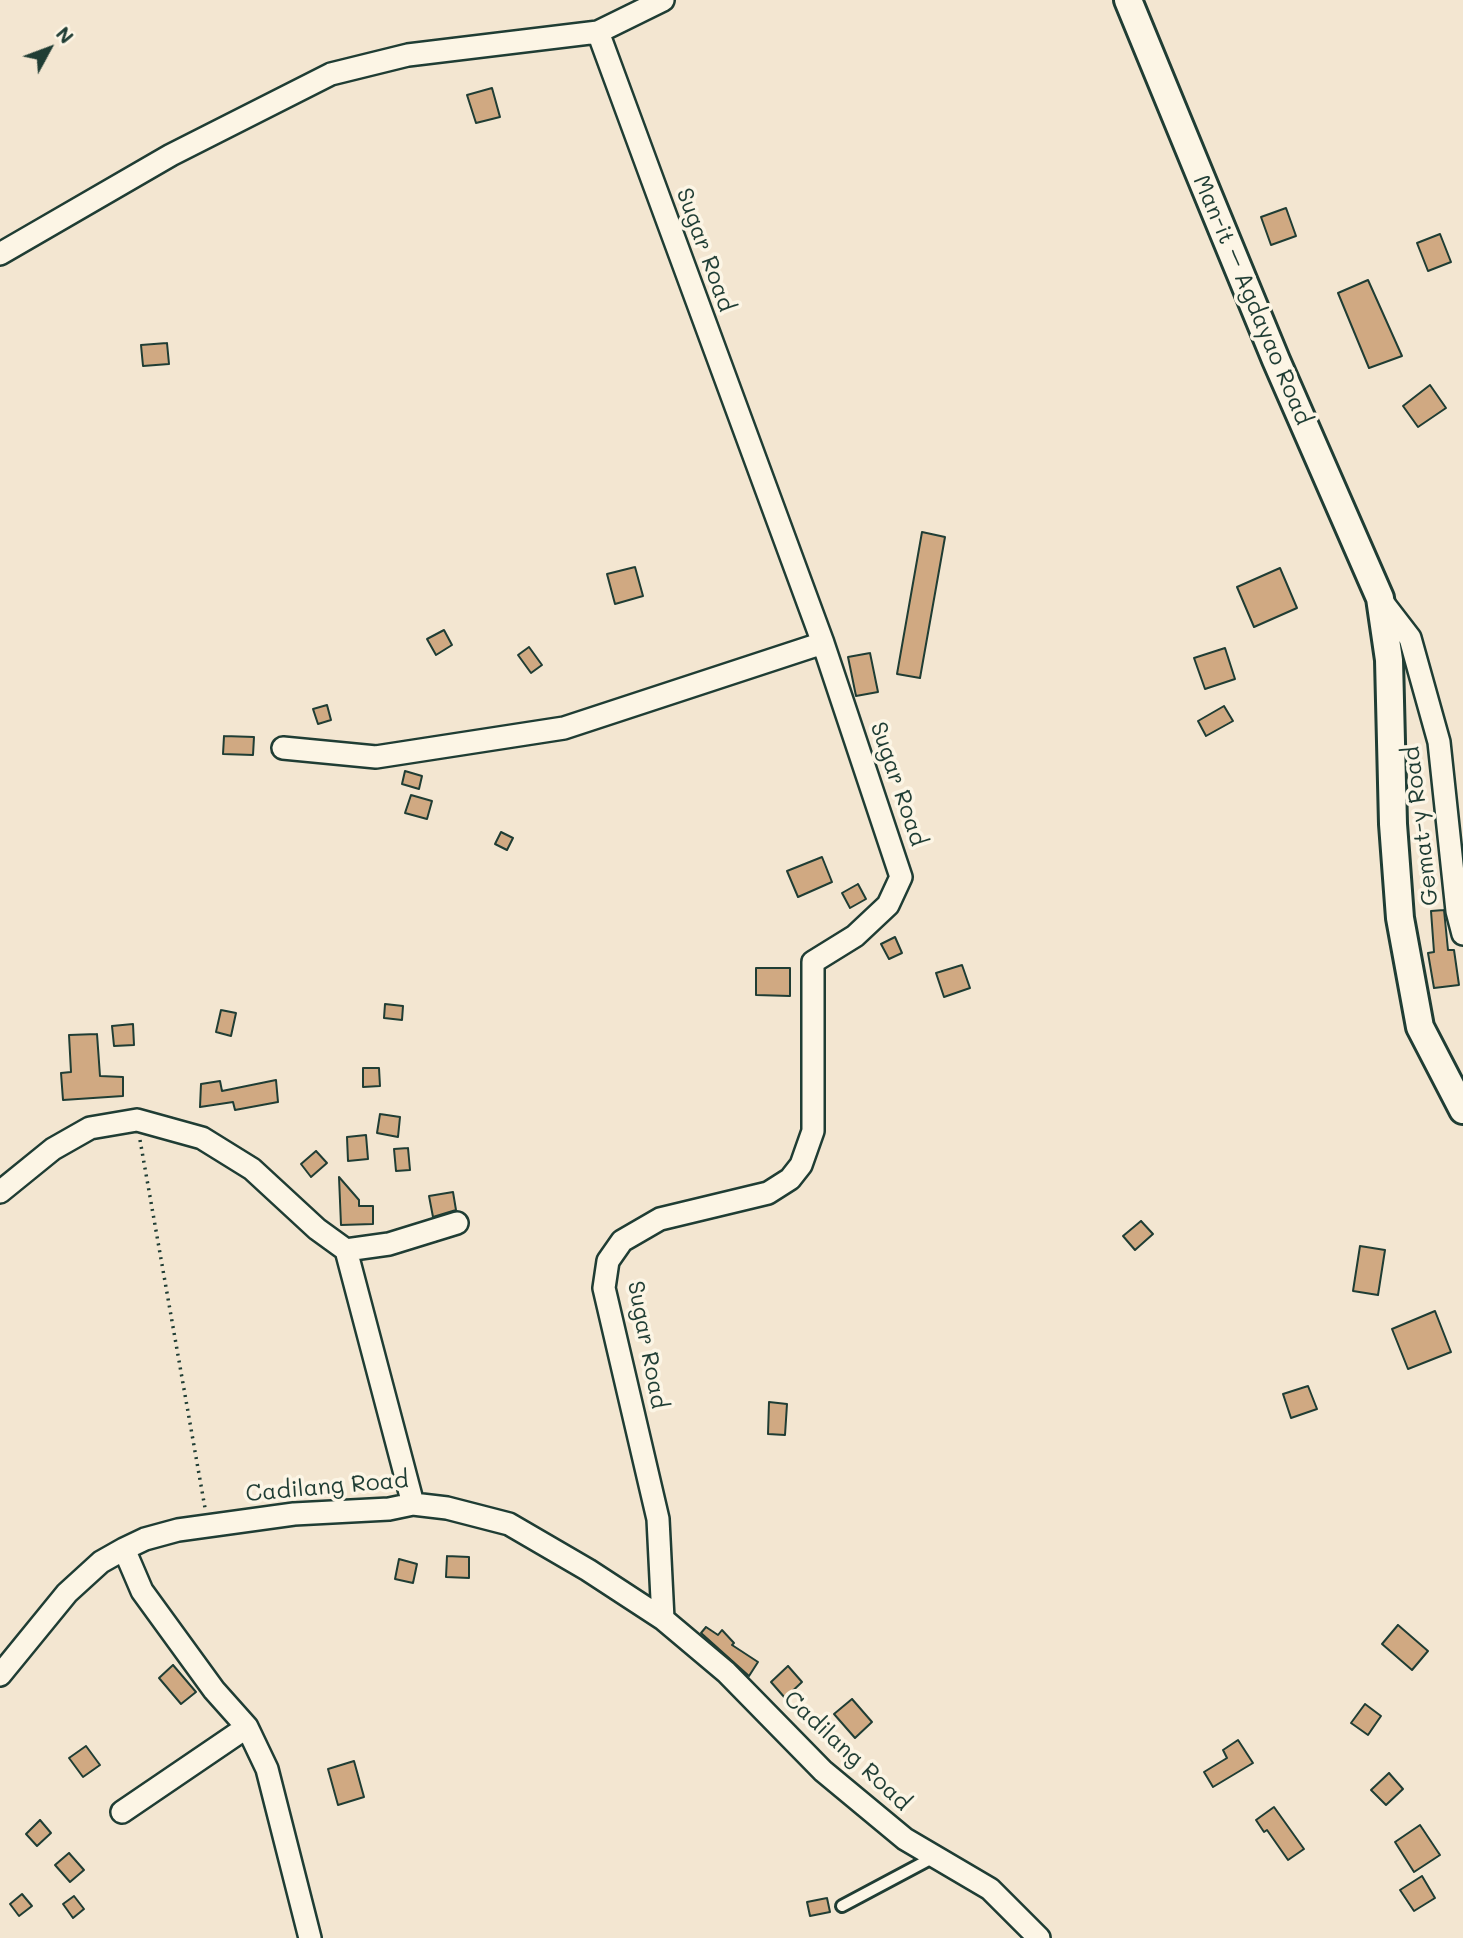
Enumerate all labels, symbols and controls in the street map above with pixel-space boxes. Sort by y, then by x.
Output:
north arrow [14,14,84,84]
text: N [51,21,79,49]
street label: Man-it – Agdayao Road [1187,171,1317,429]
street label: Sugar Road [670,184,740,316]
street label: Sugar Road [864,718,932,850]
street label: Gemat-y Road [1398,745,1444,907]
street label: Sugar Road [621,1279,673,1411]
street label: Cadilang Road [245,1466,409,1508]
street label: Cadilang Road [778,1685,916,1817]

